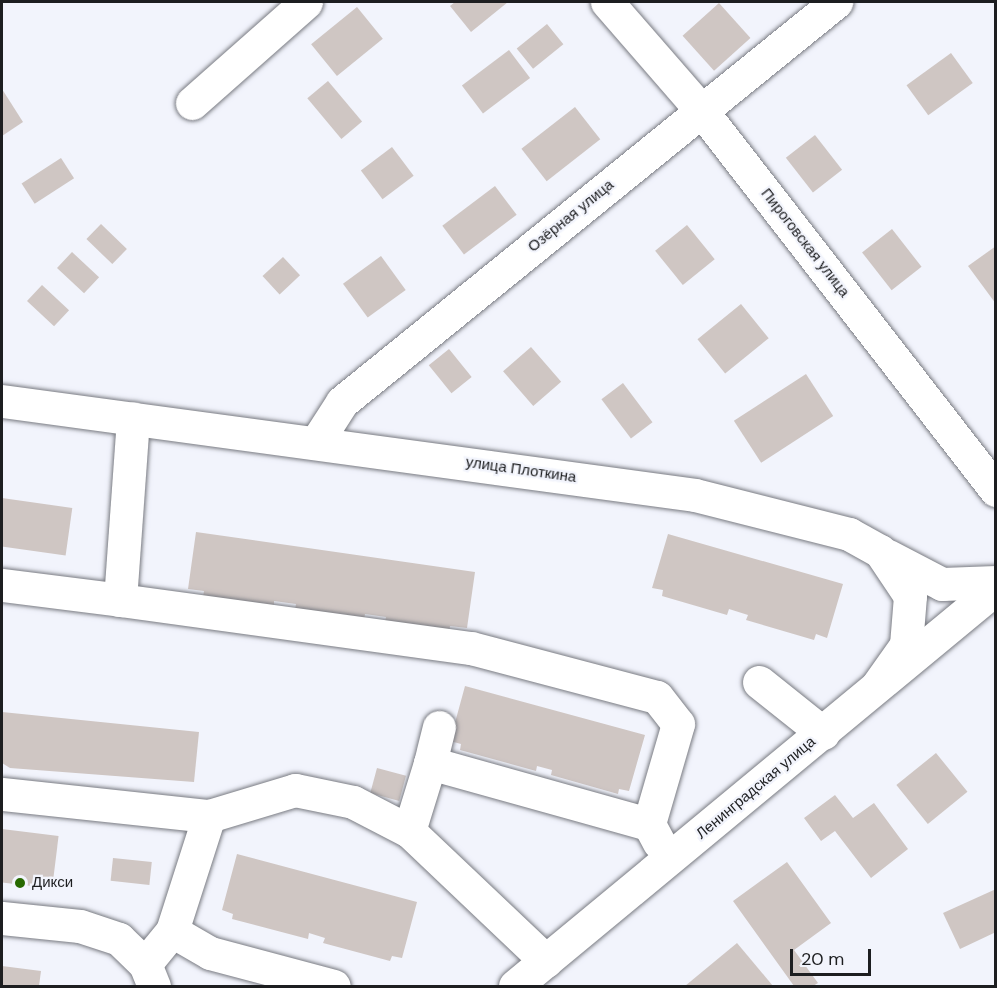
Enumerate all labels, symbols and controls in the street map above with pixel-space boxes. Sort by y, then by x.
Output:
street label: Озёрная улица [524,176,618,256]
street label: Пироговская улица [757,185,853,301]
street label: улица Плоткина [465,453,577,487]
street label: Ленинградская улица [693,733,819,843]
place label: Дикси [32,874,73,892]
marker: Дикси [13,876,27,890]
scale bar [793,937,874,975]
text: 20 m [801,947,844,971]

